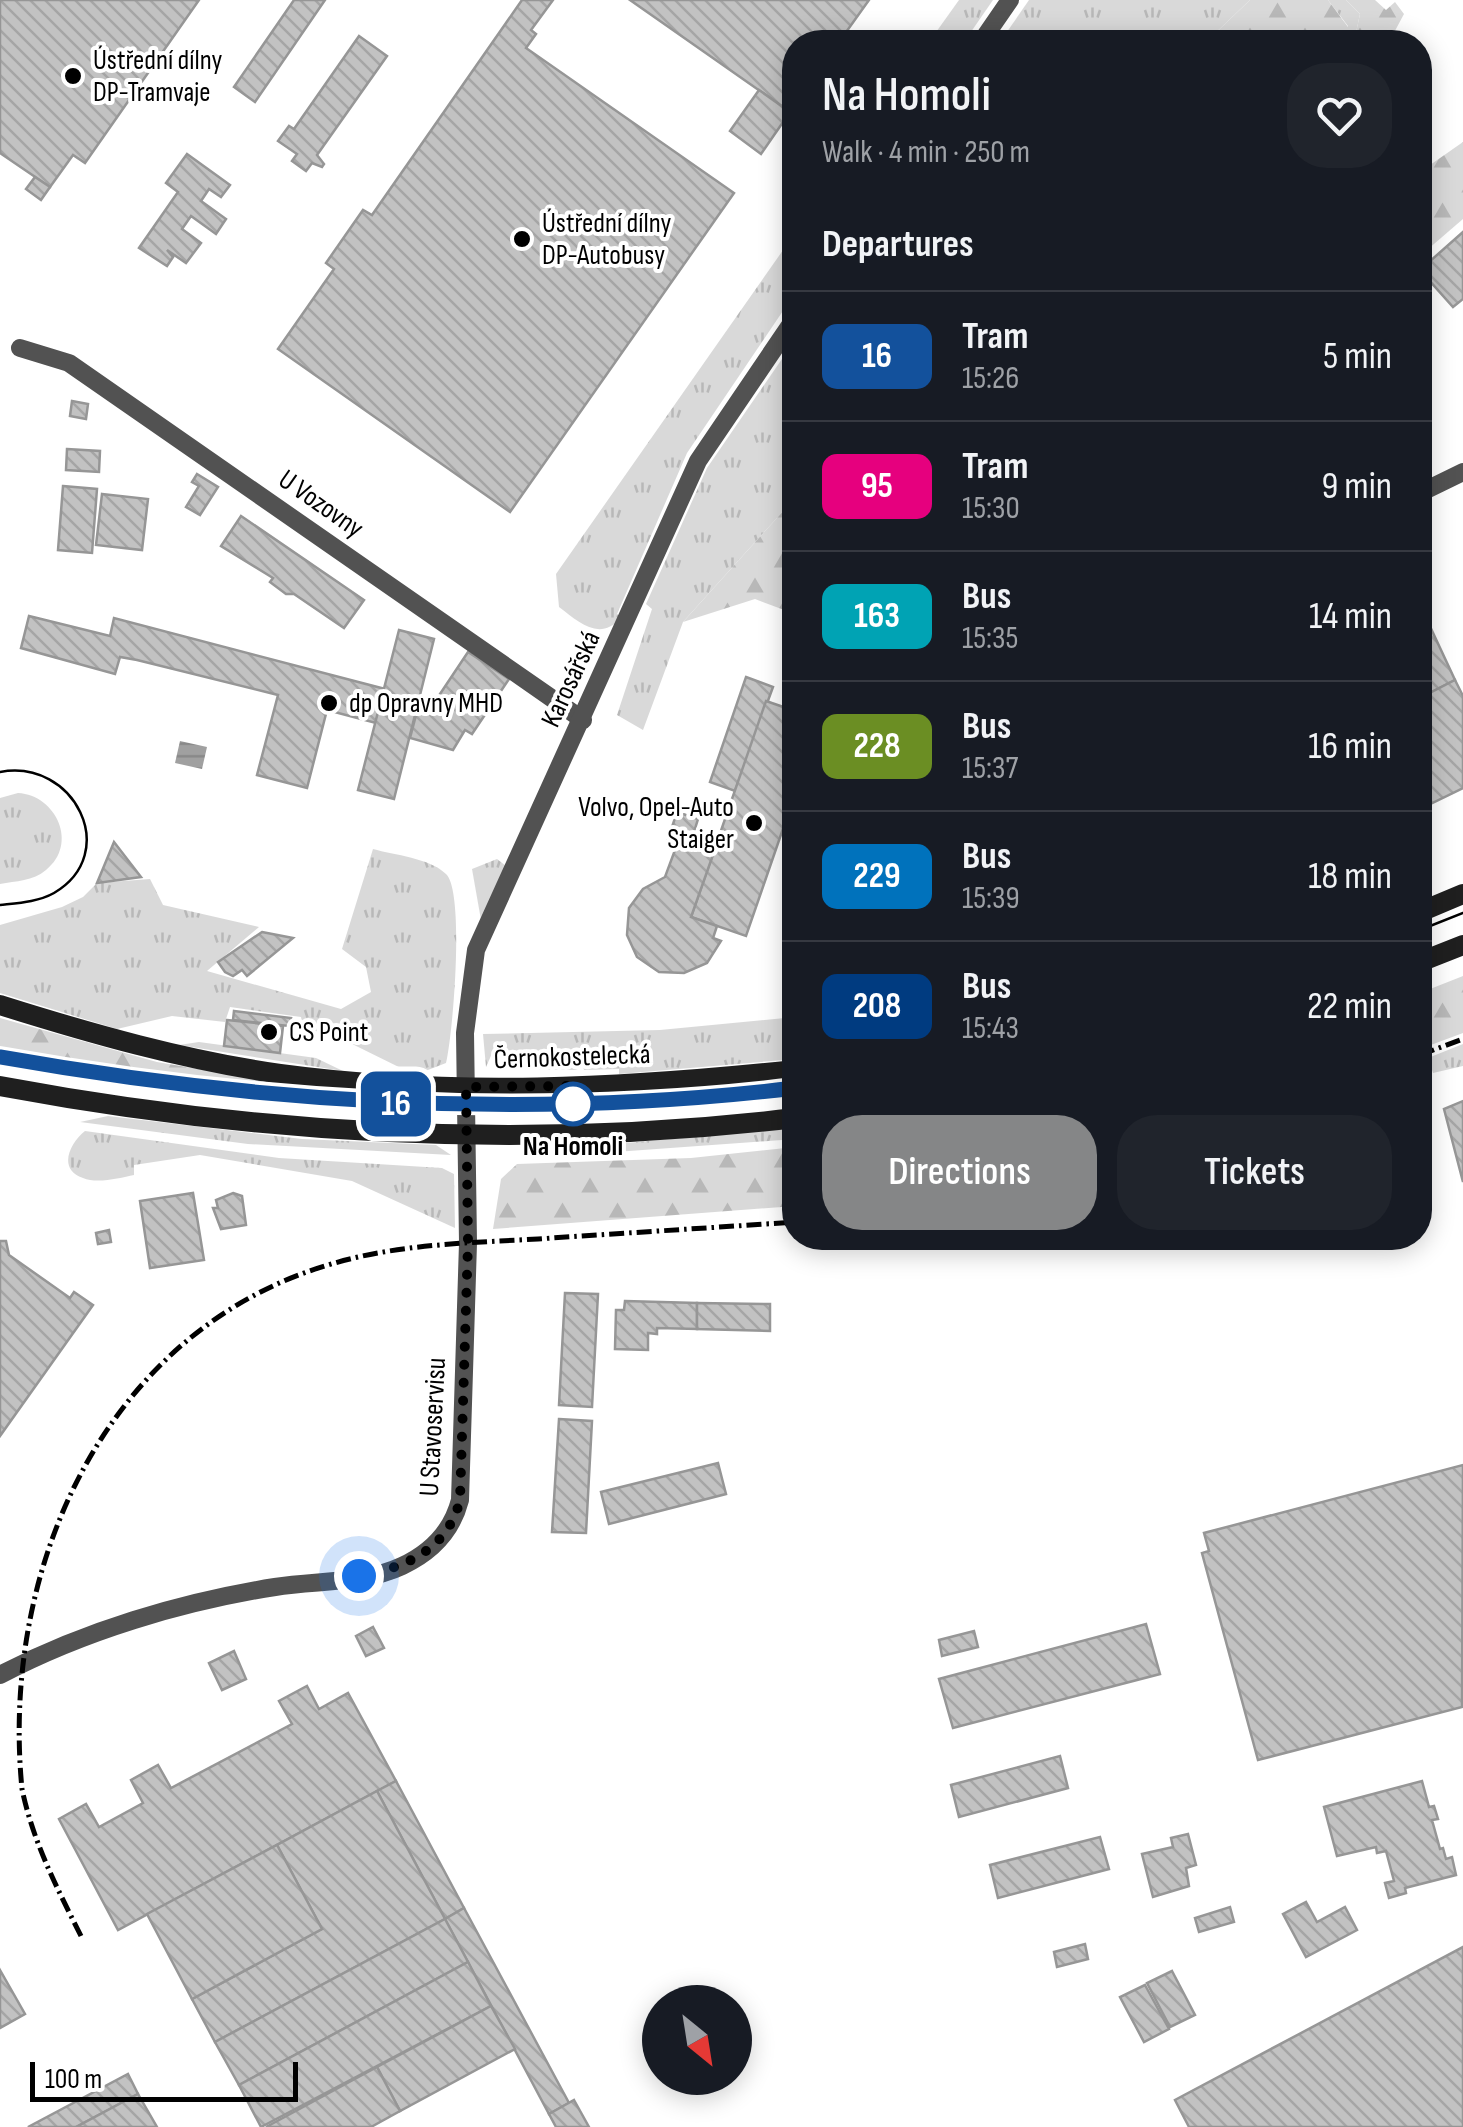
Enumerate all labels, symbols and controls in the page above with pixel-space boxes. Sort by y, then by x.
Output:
place label: Ústřední dílny DP-Tramvaje [93,44,223,109]
button: heart [1287,63,1392,168]
marker: Ústřední dílny DP-Tramvaje [62,65,84,87]
text: Na Homoli [822,67,991,124]
text: Walk · 4 min · 250 m [822,133,1030,172]
place label: Ústřední dílny DP-Autobusy [542,207,672,272]
text: Departures [822,222,974,267]
marker: Ústřední dílny DP-Autobusy [511,228,533,250]
text: Tram [962,314,1028,359]
text: 5 min [1323,334,1392,379]
text: 16 [862,335,892,378]
text: 15:26 [962,359,1019,398]
text: Tram [962,444,1028,489]
street label: U Vozovny [272,463,370,545]
text: 9 min [1321,464,1392,509]
text: 95 [861,465,893,508]
text: 15:30 [962,489,1020,528]
text: Bus [962,574,1011,619]
text: 14 min [1309,594,1392,639]
text: 163 [854,595,900,638]
text: 15:35 [962,619,1018,658]
street label: Karosářská [534,626,608,732]
place label: dp Opravny MHD [349,687,503,720]
marker: dp Opravny MHD [318,692,340,714]
text: Bus [962,704,1011,749]
text: 16 min [1308,724,1392,769]
text: 228 [853,725,901,768]
text: 15:37 [962,749,1018,788]
place label: Volvo, Opel-Auto Staiger [578,791,734,856]
marker: Volvo, Opel-Auto Staiger [743,812,765,834]
text: Bus [962,834,1011,879]
text: 18 min [1308,854,1392,899]
text: 229 [853,855,901,898]
text: 15:39 [962,879,1020,918]
text: Bus [962,964,1011,1009]
text: 22 min [1307,984,1392,1029]
text: 208 [853,985,901,1028]
text: 15:43 [962,1009,1019,1048]
place label: CS Point [289,1016,368,1049]
marker: CS Point [258,1021,280,1043]
street label: Černokostelecká [493,1038,651,1076]
line badge: 16 [351,1072,441,1136]
text: 16 [381,1083,411,1126]
marker: Na Homoli [552,1083,594,1125]
button: Directions [822,1115,1097,1230]
button: Tickets [1117,1115,1392,1230]
place label: Na Homoli [523,1130,623,1163]
street label: U Stavoservisu [413,1357,453,1497]
your location [334,1551,384,1601]
north arrow [642,1985,752,2095]
map controls [642,1985,752,2095]
scale bar [30,2057,298,2102]
text: 100 m [45,2063,102,2096]

